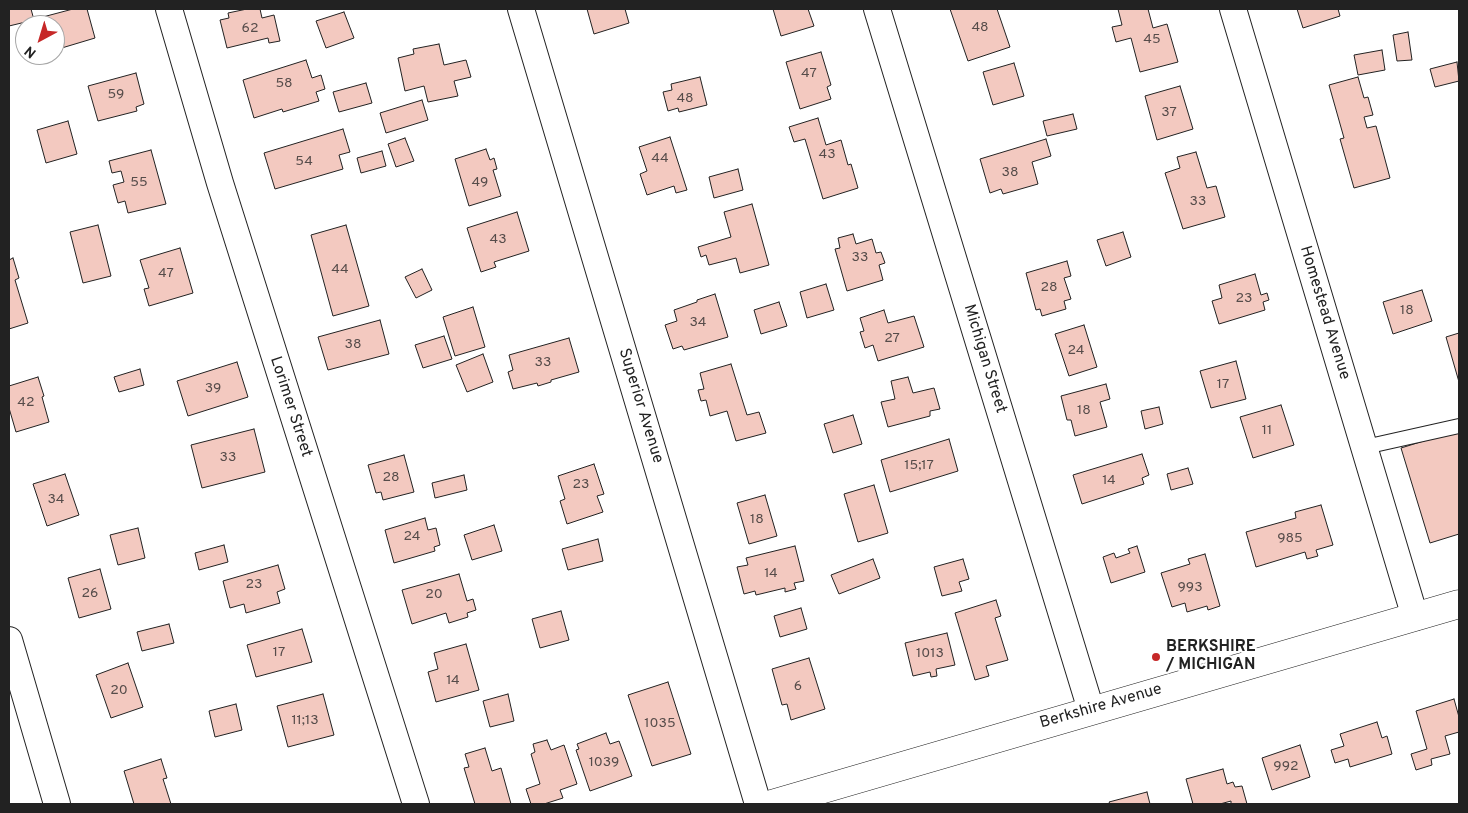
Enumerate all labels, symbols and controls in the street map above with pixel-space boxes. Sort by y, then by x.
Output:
north arrow [15,15,65,65]
house number: 48 [971,20,989,36]
house number: 62 [242,21,258,37]
house number: 45 [1143,32,1161,48]
text: N [22,41,40,61]
house number: 47 [801,66,817,82]
house number: 58 [275,76,293,92]
house number: 59 [108,87,124,103]
house number: 48 [676,91,694,107]
house number: 37 [1161,105,1177,121]
house number: 43 [818,147,836,163]
house number: 44 [651,151,669,167]
house number: 54 [295,154,313,170]
house number: 38 [1002,165,1018,181]
house number: 55 [130,175,148,191]
house number: 49 [472,175,488,191]
house number: 33 [1190,194,1206,210]
house number: 43 [489,232,507,248]
street label: Homestead Avenue [1295,244,1353,382]
house number: 33 [852,250,868,266]
house number: 44 [331,262,349,278]
house number: 47 [158,266,174,282]
house number: 28 [1040,280,1058,296]
house number: 23 [1236,291,1252,307]
street label: Michigan Street [958,302,1010,416]
house number: 18 [1400,303,1414,319]
house number: 34 [689,315,707,331]
house number: 27 [884,331,900,347]
house number: 38 [345,337,361,353]
house number: 24 [1067,343,1085,359]
street label: Superior Avenue [613,346,667,466]
street label: Lorimer Street [265,354,315,460]
house number: 33 [535,355,551,371]
house number: 17 [1217,377,1229,393]
house number: 39 [205,381,221,397]
house number: 42 [17,395,35,411]
house number: 18 [1077,403,1091,419]
house number: 11 [1262,423,1272,439]
house number: 33 [220,450,236,466]
house number: 15;17 [904,458,934,474]
house number: 28 [382,470,400,486]
house number: 14 [1102,473,1116,489]
house number: 23 [573,477,589,493]
house number: 34 [47,492,65,508]
house number: 18 [750,512,764,528]
house number: 24 [403,529,421,545]
house number: 985 [1277,531,1303,547]
house number: 14 [764,566,778,582]
house number: 23 [246,577,262,593]
house number: 993 [1177,580,1203,596]
house number: 26 [82,586,98,602]
house number: 20 [425,587,443,603]
place label: BERKSHIRE / MICHIGAN [1166,638,1256,676]
house number: 17 [273,645,285,661]
house number: 1013 [916,646,944,662]
marker: BERKSHIRE / MICHIGAN [1150,651,1162,663]
house number: 14 [446,673,460,689]
house number: 6 [794,679,802,695]
street label: Berkshire Avenue [1038,680,1164,734]
house number: 20 [110,683,128,699]
house number: 11;13 [291,713,319,729]
house number: 1035 [644,716,676,732]
house number: 1039 [589,755,619,771]
house number: 992 [1273,759,1299,775]

